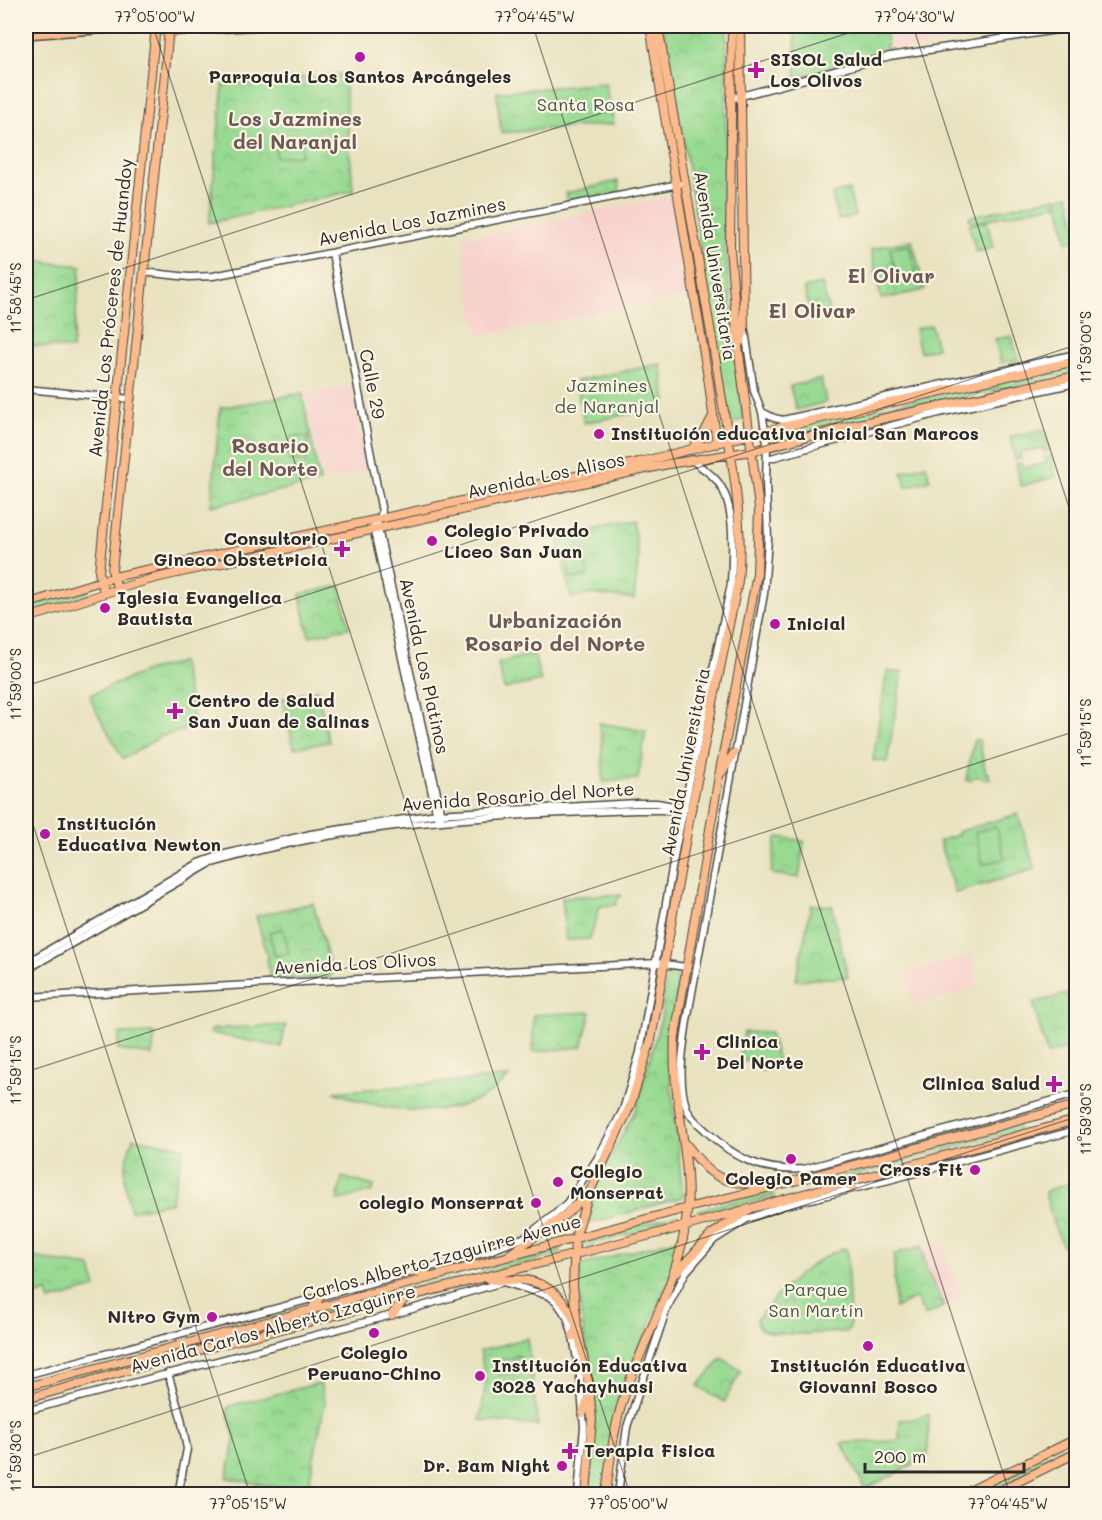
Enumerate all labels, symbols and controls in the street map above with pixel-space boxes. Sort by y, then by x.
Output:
text: 77°05'00"W [115,6,195,26]
text: 77°04'45"W [495,6,575,26]
text: 77°04'30"W [875,6,955,26]
place label: SISOL Salud Los Olivos [770,47,882,92]
marker: Parroquia Los Santos Arcángeles [353,50,367,64]
marker: SISOL Salud Los Olivos [747,61,765,79]
place label: Parroquia Los Santos Arcángeles [209,64,511,88]
park label: Santa Rosa [537,92,635,116]
district label: Los Jazmines del Naranjal [228,105,362,154]
street label: Avenida Los Próceres de Huandoy [82,157,138,459]
street label: Avenida Universitaria [689,169,743,362]
street label: Avenida Los Jazmines [316,191,508,251]
text: 11°58'45"S [5,262,25,334]
district label: El Olivar [847,262,935,288]
district label: El Olivar [768,297,856,323]
text: 11°59'00"S [1075,311,1095,383]
street label: Calle 29 [354,347,392,421]
park label: Jazmines de Naranjal [555,373,659,418]
place label: Institución educativa inicial San Marcos [611,421,979,445]
marker: Institución educativa inicial San Marcos [592,427,606,441]
district label: Rosario del Norte [222,432,318,481]
street label: Avenida Los Alisos [465,447,627,503]
place label: Colegio Privado Liceo San Juan [444,518,589,563]
place label: Consultorio Gineco Obstetricia [154,526,328,571]
marker: Colegio Privado Liceo San Juan [425,534,439,548]
marker: Consultorio Gineco Obstetricia [333,540,351,558]
street label: Avenida Los Platinos [395,576,455,756]
place label: Iglesia Evangelica Bautista [117,585,282,630]
marker: Iglesia Evangelica Bautista [98,601,112,615]
district label: Urbanización Rosario del Norte [465,607,645,656]
place label: Inicial [787,611,845,635]
marker: Inicial [768,617,782,631]
text: 11°59'00"S [5,648,25,720]
street label: Avenida Universitaria [655,666,715,858]
place label: Centro de Salud San Juan de Salinas [188,688,370,733]
text: 11°59'15"S [1075,698,1095,768]
marker: Centro de Salud San Juan de Salinas [166,702,184,720]
street label: Avenida Rosario del Norte [401,776,635,816]
place label: Institución Educativa Newton [57,811,221,856]
marker: Institución Educativa Newton [38,827,52,841]
street label: Avenida Los Olivos [273,947,437,979]
place label: Clinica Del Norte [716,1029,804,1074]
text: 11°59'15"S [5,1035,25,1105]
marker: Clinica Del Norte [693,1043,711,1061]
place label: Clinica Salud [922,1071,1040,1095]
marker: Clinica Salud [1045,1075,1063,1093]
text: 11°59'30"S [1075,1083,1095,1155]
marker: Colegio Pamer [784,1152,798,1166]
place label: Cross Fit [879,1157,963,1181]
place label: Collegio Monserrat [570,1159,663,1204]
marker: Cross Fit [968,1163,982,1177]
place label: Colegio Pamer [725,1166,857,1190]
marker: Collegio Monserrat [551,1175,565,1189]
place label: colegio Monserrat [359,1190,524,1214]
marker: colegio Monserrat [529,1196,543,1210]
street label: Carlos Alberto Izaguirre Avenue [300,1208,584,1306]
park label: Parque San Martín [768,1277,864,1322]
street label: Avenida Carlos Alberto Izaguirre [127,1278,418,1378]
place label: Nitro Gym [108,1304,200,1328]
marker: Nitro Gym [205,1310,219,1324]
marker: Colegio Peruano-Chino [367,1326,381,1340]
marker: Institución Educativa Giovanni Bosco [861,1339,875,1353]
place label: Colegio Peruano-Chino [307,1340,441,1385]
place label: Institución Educativa 3028 Yachayhuasi [492,1353,687,1398]
place label: Institución Educativa Giovanni Bosco [770,1353,966,1398]
marker: Institución Educativa 3028 Yachayhuasi [473,1369,487,1383]
text: 11°59'30"S [5,1420,25,1492]
scale bar [865,1436,1024,1474]
place label: Terapia Fisica [584,1438,715,1462]
marker: Terapia Fisica [561,1442,579,1460]
text: 200 m [874,1444,926,1468]
place label: Dr. Bam Night [423,1453,550,1477]
marker: Dr. Bam Night [555,1459,569,1473]
text: 77°05'15"W [209,1493,287,1513]
text: 77°05'00"W [588,1493,668,1513]
text: 77°04'45"W [968,1493,1048,1513]

